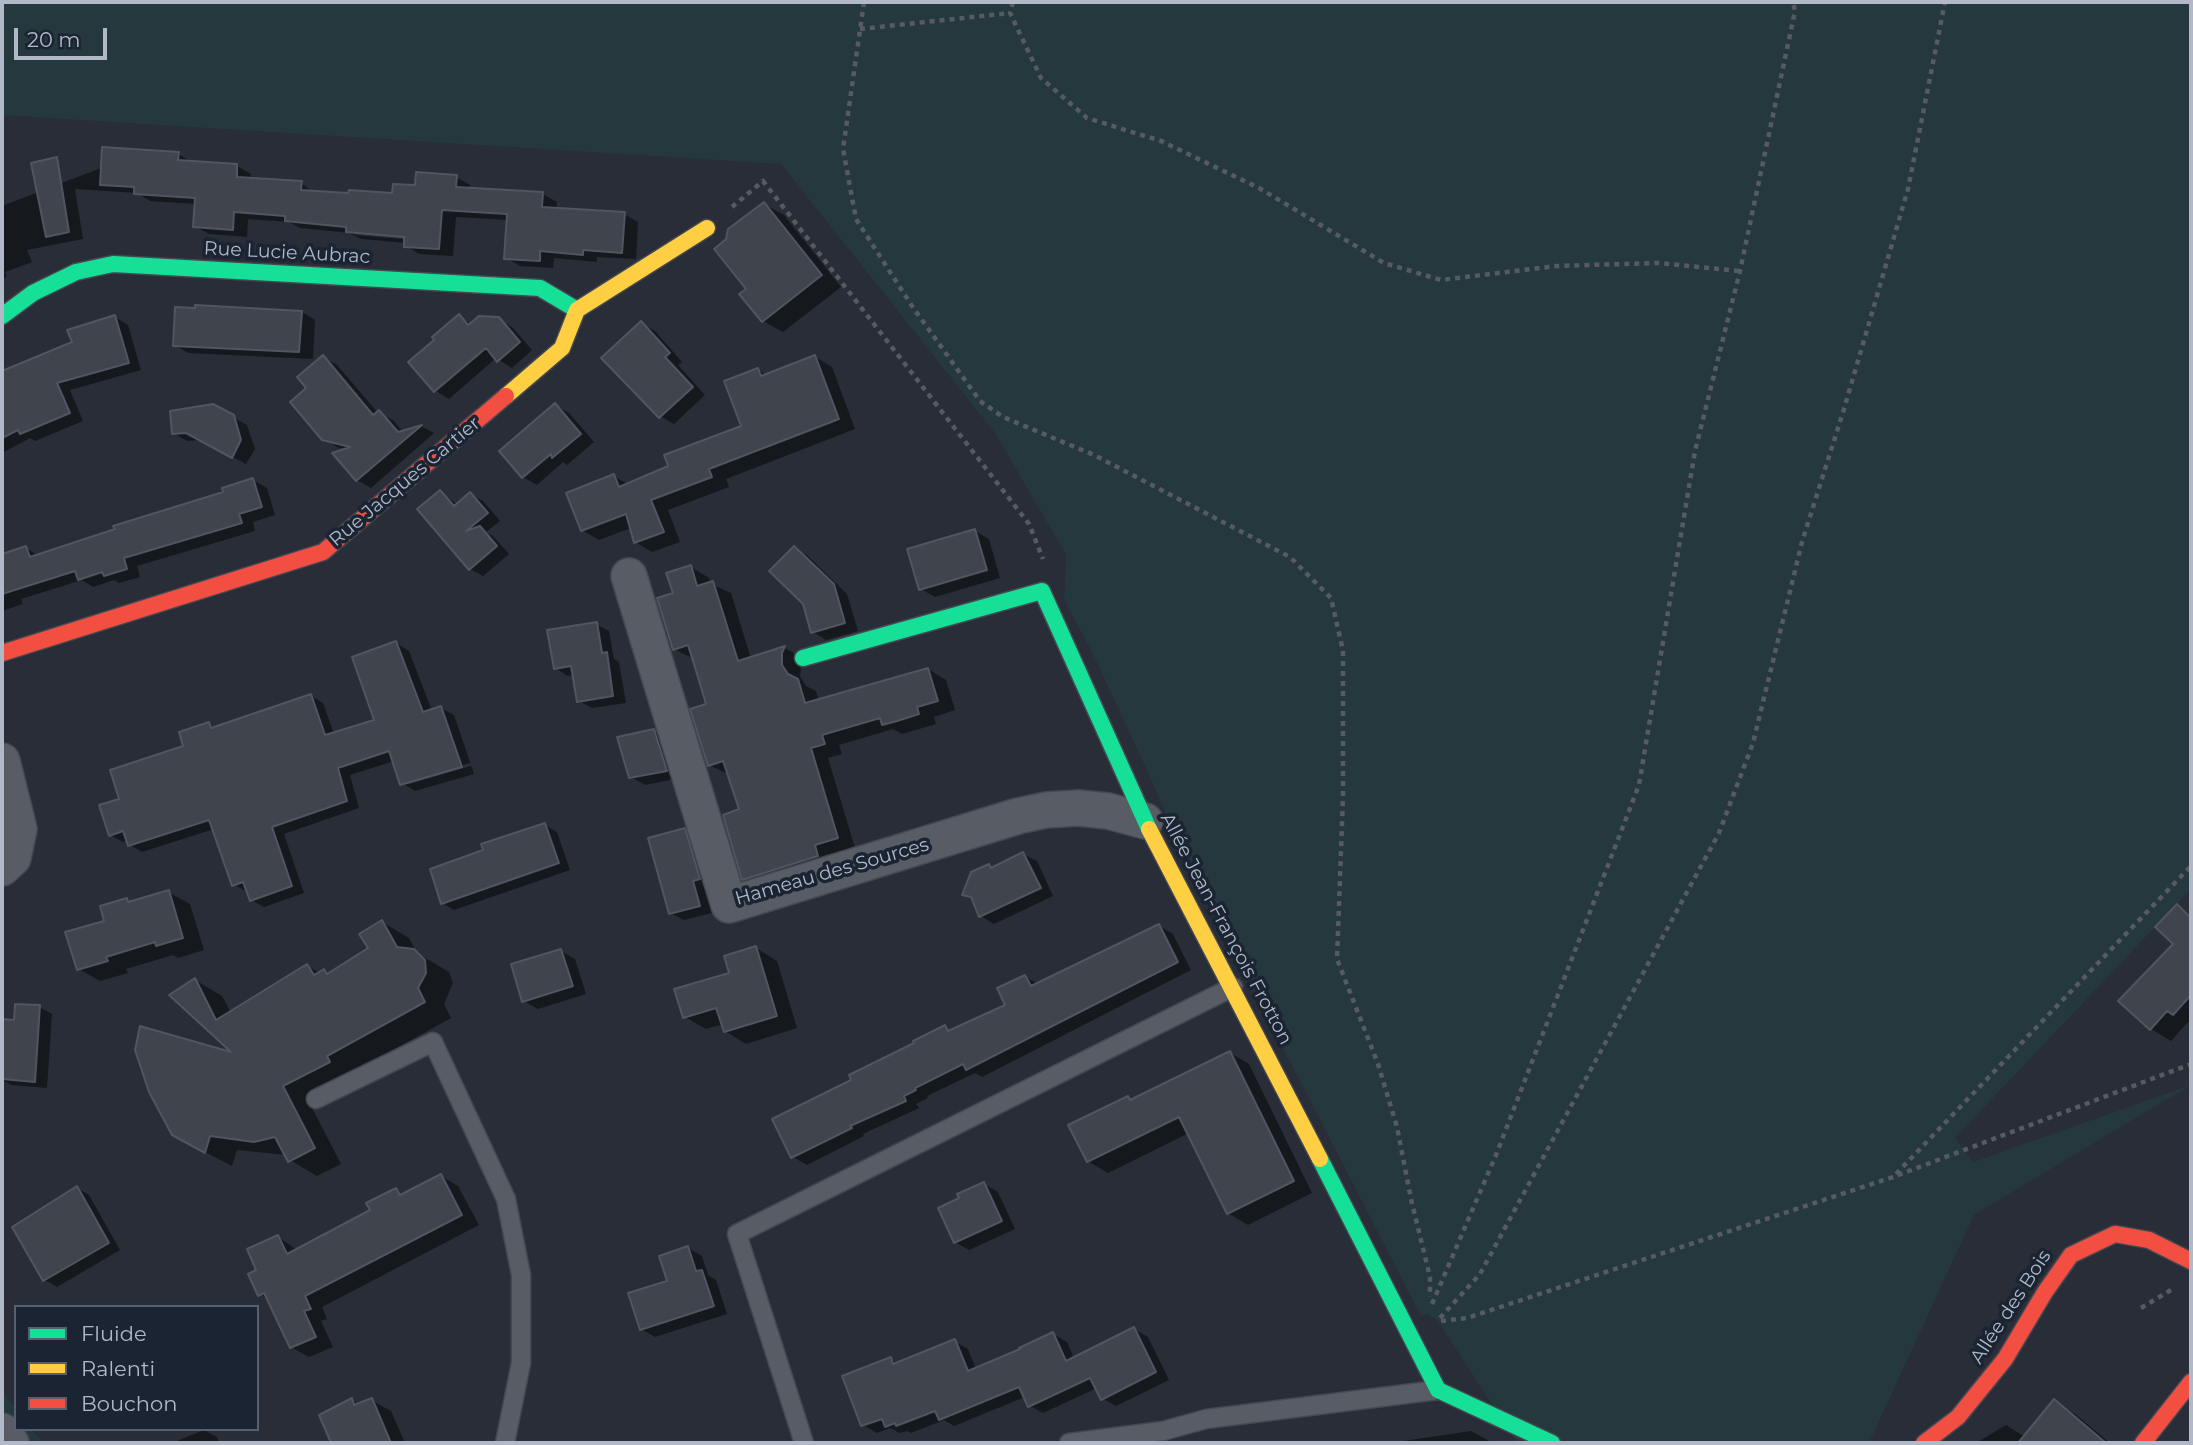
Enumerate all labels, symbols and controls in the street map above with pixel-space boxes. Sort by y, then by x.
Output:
scale bar [18,14,110,58]
text: 20 m [27,27,81,52]
street label: Rue Lucie Aubrac [203,237,371,269]
street label: Rue Jacques Cartier [325,412,485,552]
street label: Allée Jean-François Frotton [1155,809,1297,1049]
street label: Hameau des Sources [732,833,932,911]
street label: Allée des Bois [1966,1246,2056,1368]
legend [14,1305,259,1431]
text: Fluide [81,1321,147,1346]
text: Ralenti [81,1356,155,1381]
text: Bouchon [81,1391,177,1416]

